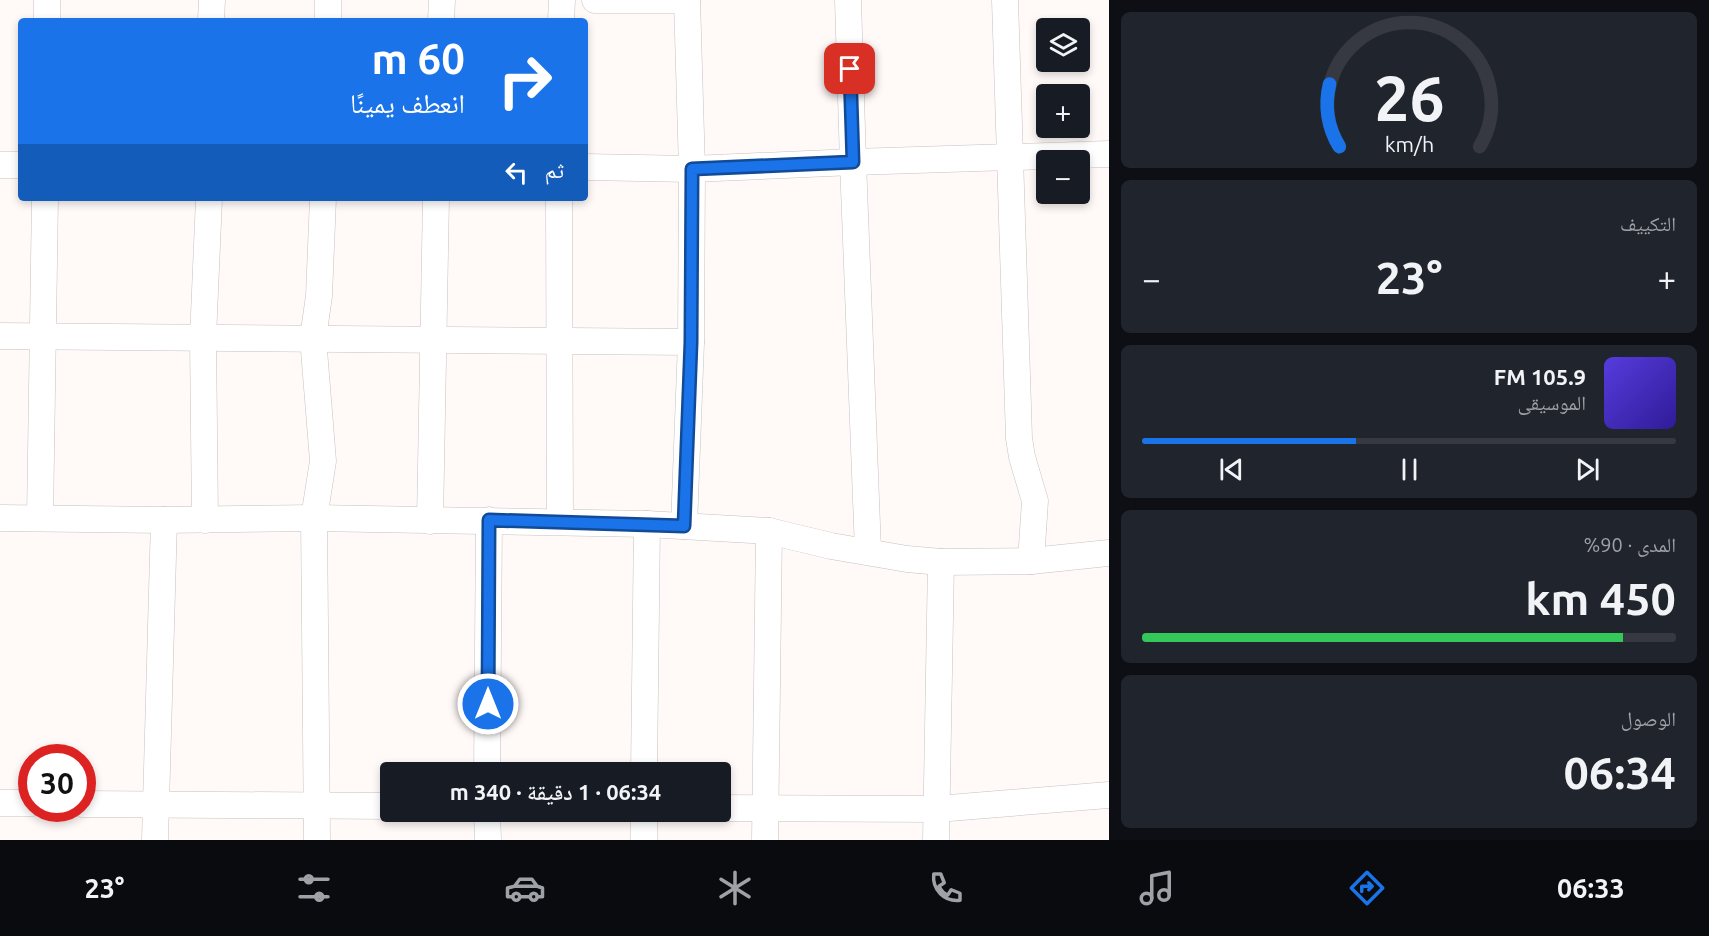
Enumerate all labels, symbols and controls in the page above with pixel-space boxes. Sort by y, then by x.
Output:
map controls [1036,18,1090,204]
button: layers [1036,18,1090,72]
text: 60 m [371,35,465,82]
icon: right [486,42,564,120]
pin [824,43,875,94]
icon: arrive [833,52,866,85]
text: 26 [1374,63,1444,133]
button: + [1036,84,1090,138]
text: انعطف يمينًا [350,88,465,118]
text: km/h [1384,132,1434,156]
button: − [1036,150,1090,204]
icon: left [500,156,533,189]
text: ثم [545,157,564,182]
text: التكييف [1620,212,1676,235]
text: 23° [1376,252,1442,303]
text: − [1142,260,1161,297]
text: + [1657,260,1676,297]
text: 105.9 FM [1494,364,1586,389]
text: الموسيقى [1518,391,1586,414]
icon: previous [1215,453,1248,486]
icon: pause [1393,453,1426,486]
icon: next [1571,453,1604,486]
text: المدى · 90% [1583,533,1676,556]
text: 450 km [1525,573,1676,624]
position arrow [456,672,520,736]
text: الوصول [1621,707,1676,730]
speed limit sign: 30 [18,744,96,822]
text: 06:34 [1563,747,1676,798]
text: 06:34 · 1 دقيقة · 340 m [450,779,661,804]
icon: filters [293,867,335,909]
icon: car [504,867,546,909]
icon: climate [714,867,756,909]
icon: phone [925,867,967,909]
icon: music [1136,867,1178,909]
icon: directions [1346,867,1388,909]
text: 23° [84,873,124,903]
text: 06:33 [1557,873,1625,903]

